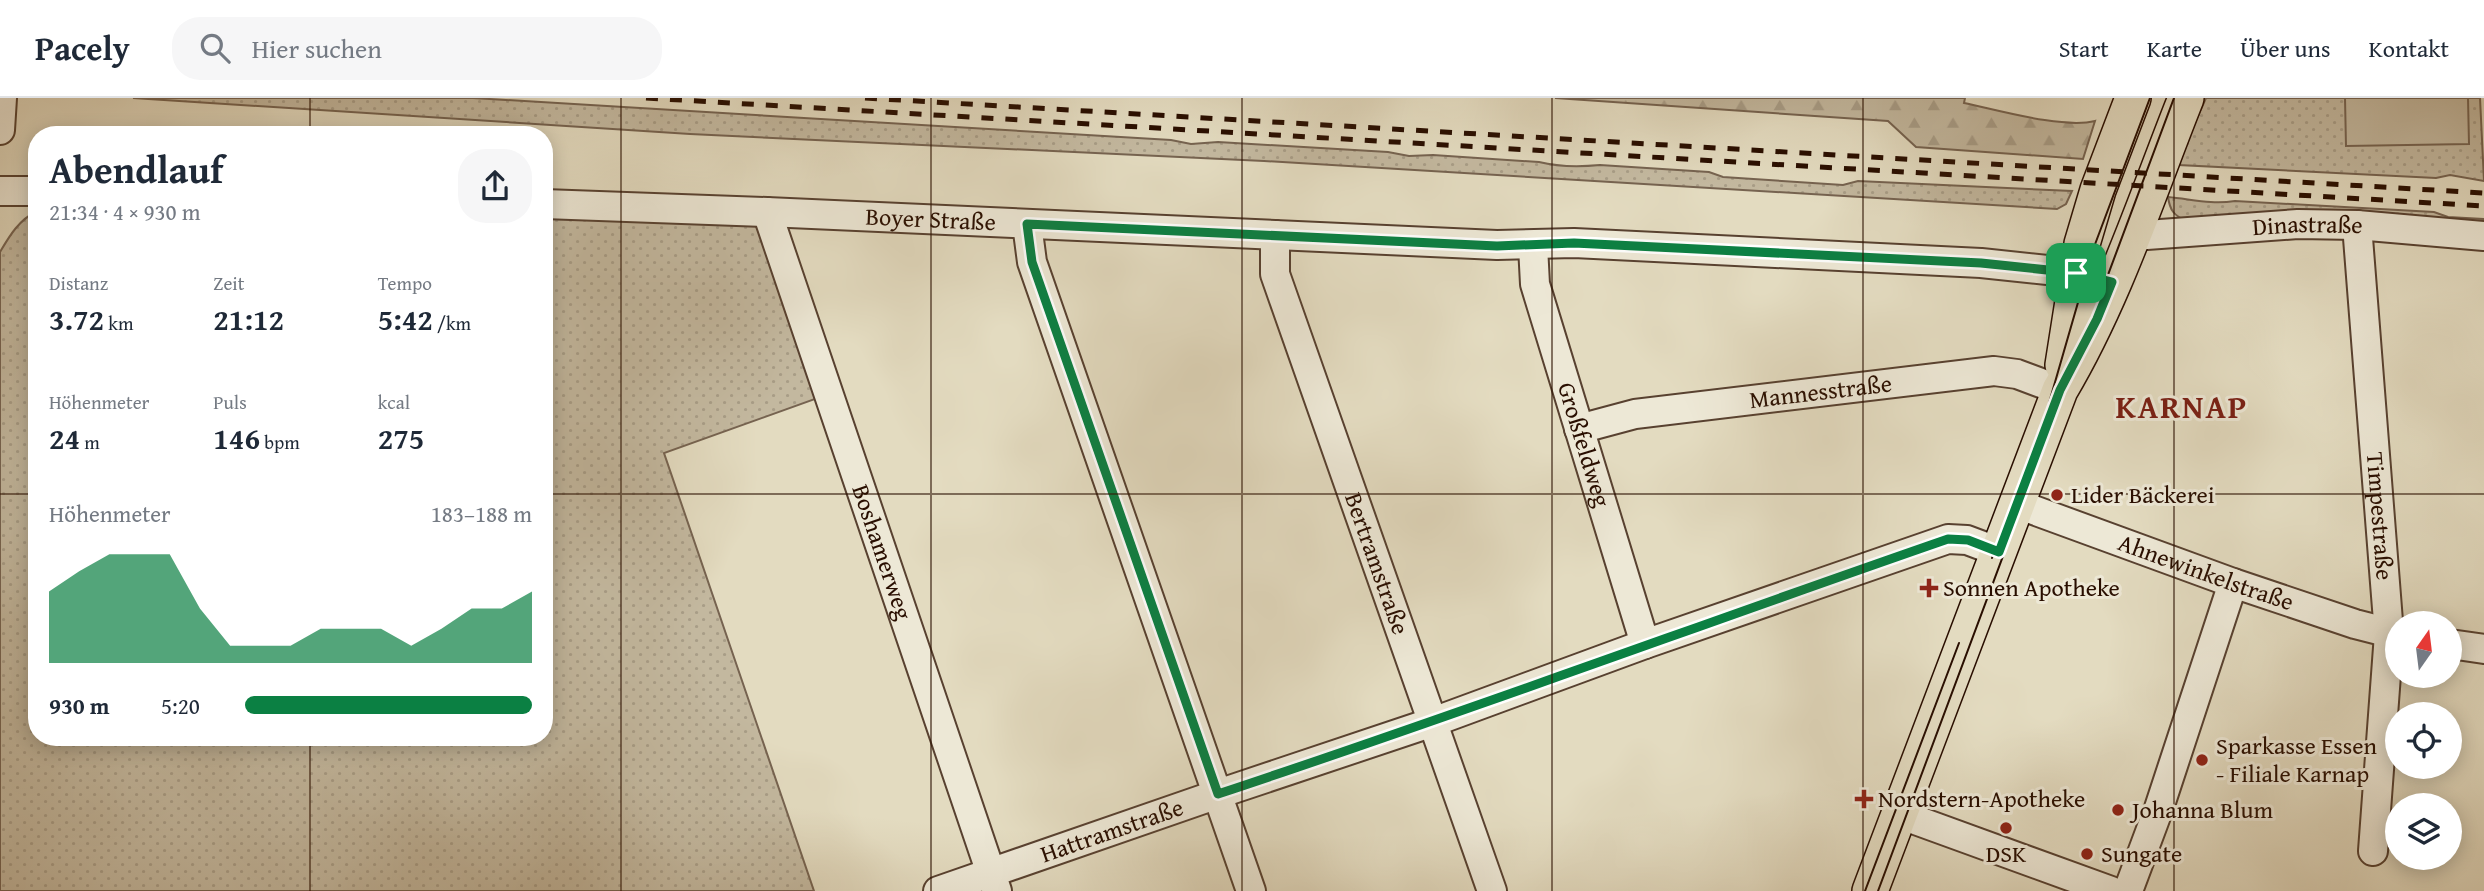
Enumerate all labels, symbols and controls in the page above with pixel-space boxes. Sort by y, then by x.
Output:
search box [172,17,662,80]
text: Pacely [35,24,130,72]
icon: search [196,29,234,67]
text: Hier suchen [252,29,382,68]
text: Start [2059,31,2109,66]
text: Karte [2147,31,2202,66]
text: Über uns [2240,31,2331,66]
text: Kontakt [2369,31,2449,66]
text: Abendlauf [49,141,223,197]
button: share [458,149,532,223]
text: 21:34 · 4 × 930 m [49,195,201,228]
street label: Boyer Straße [865,198,997,239]
street label: Dinastraße [2251,206,2364,244]
pin [2046,243,2106,303]
icon: arrive [2057,254,2095,292]
text: Distanz [49,269,108,297]
text: Zeit [213,269,244,297]
text: Tempo [378,269,432,297]
text: 3.72 [49,297,104,341]
text: 21:12 [213,297,284,341]
text: 5:42 [378,297,433,341]
text: km [104,309,133,337]
text: /km [433,309,471,337]
street label: Mannesstraße [1747,365,1894,417]
street label: Großfeldweg [1549,378,1620,511]
district label: KARNAP [2116,383,2248,430]
text: Höhenmeter [49,388,149,416]
text: Puls [213,388,247,416]
text: kcal [378,388,410,416]
text: 24 [49,416,80,460]
text: 146 [213,416,260,460]
text: 275 [378,416,424,460]
text: m [80,428,100,456]
text: bpm [260,428,300,456]
street label: Timpestraße [2358,451,2403,581]
place label: Lider Bäckerei [2071,477,2215,512]
street label: Boshamerweg [843,480,922,624]
marker: Lider Bäckerei [2049,487,2065,503]
street label: Bertramstraße [1336,488,1418,639]
text: Höhenmeter [49,497,171,530]
text: 183–188 m [431,497,532,530]
street label: Ahnewinkelstraße [2113,525,2299,619]
place label: Sonnen Apotheke [1943,570,2120,605]
marker: Sonnen Apotheke [1921,580,1937,596]
north arrow [2385,611,2462,688]
map controls [2385,611,2462,870]
text: 930 m [49,689,110,722]
text: 5:20 [161,689,200,722]
button: locate [2385,702,2462,779]
place label: Sparkasse Essen - Filiale Karnap [2216,728,2377,791]
marker: Sparkasse Essen - Filiale Karnap [2194,752,2210,768]
place label: Nordstern-Apotheke [1878,781,2085,816]
street label: Hattramstraße [1035,789,1188,871]
marker: Nordstern-Apotheke [1856,791,1872,807]
place label: Johanna Blum [2129,792,2274,827]
button: layers [2385,793,2462,870]
marker: Johanna Blum [2110,802,2126,818]
marker: DSK [1998,820,2014,836]
place label: DSK [1986,836,2027,871]
place label: Sungate [2101,836,2182,871]
marker: Sungate [2079,846,2095,862]

